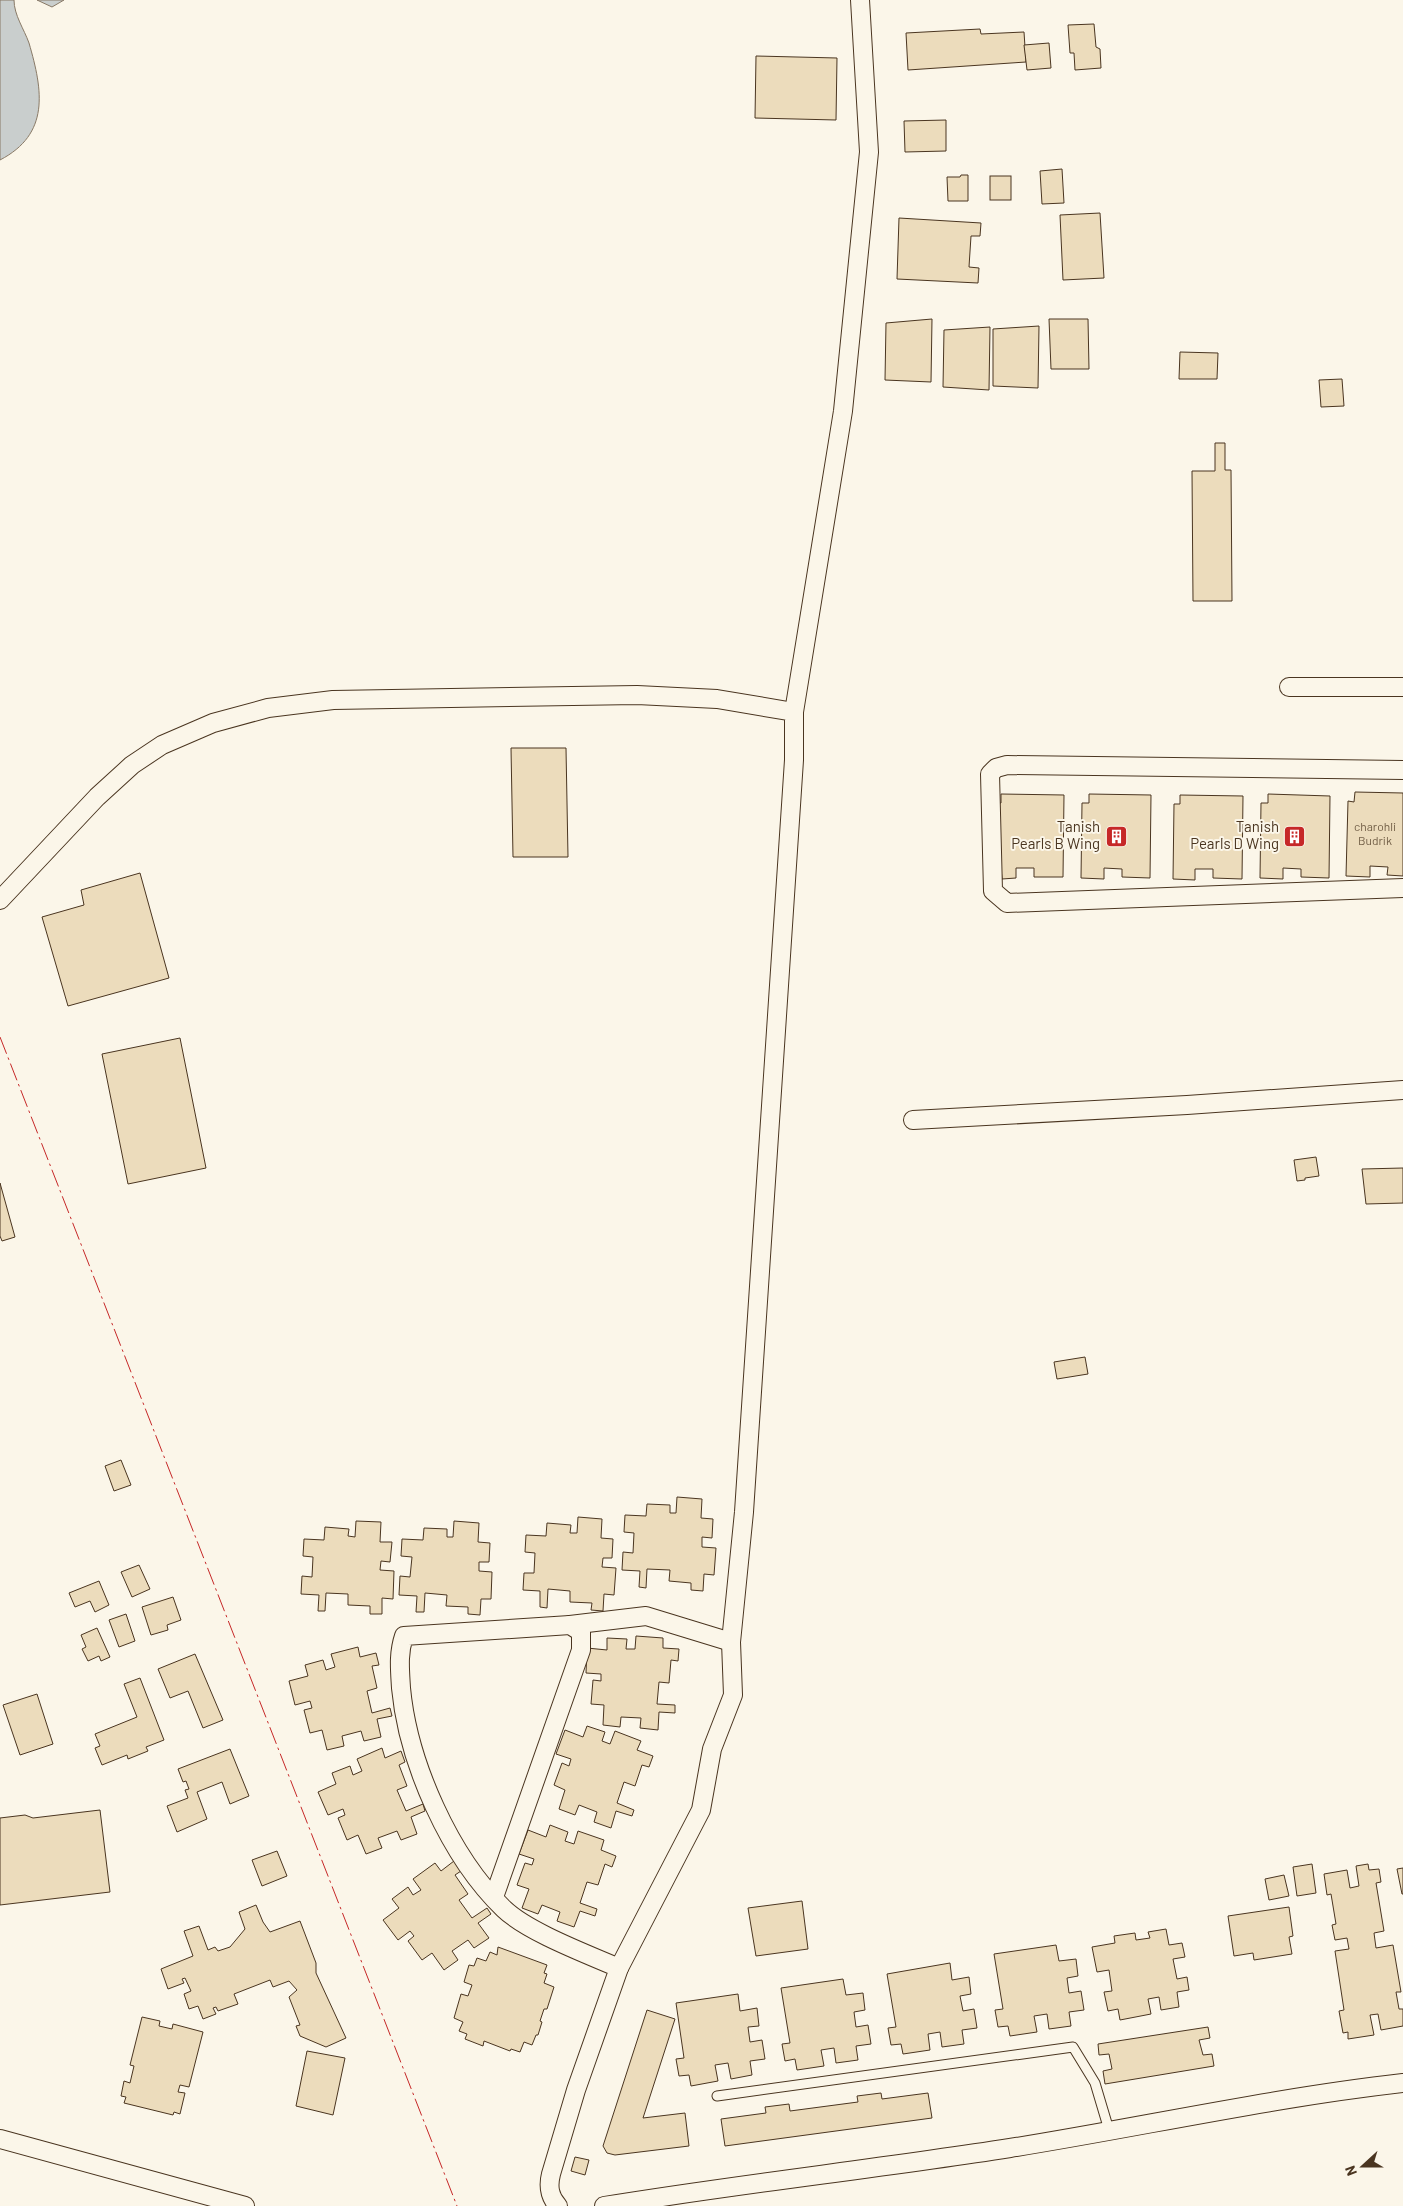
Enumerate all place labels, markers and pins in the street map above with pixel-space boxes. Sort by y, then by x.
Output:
place label: Tanish Pearls B Wing [1011,817,1100,852]
place label: Tanish Pearls D Wing [1190,817,1279,852]
building icon: Tanish Pearls B Wing [1104,824,1128,848]
building icon: Tanish Pearls D Wing [1283,824,1307,848]

